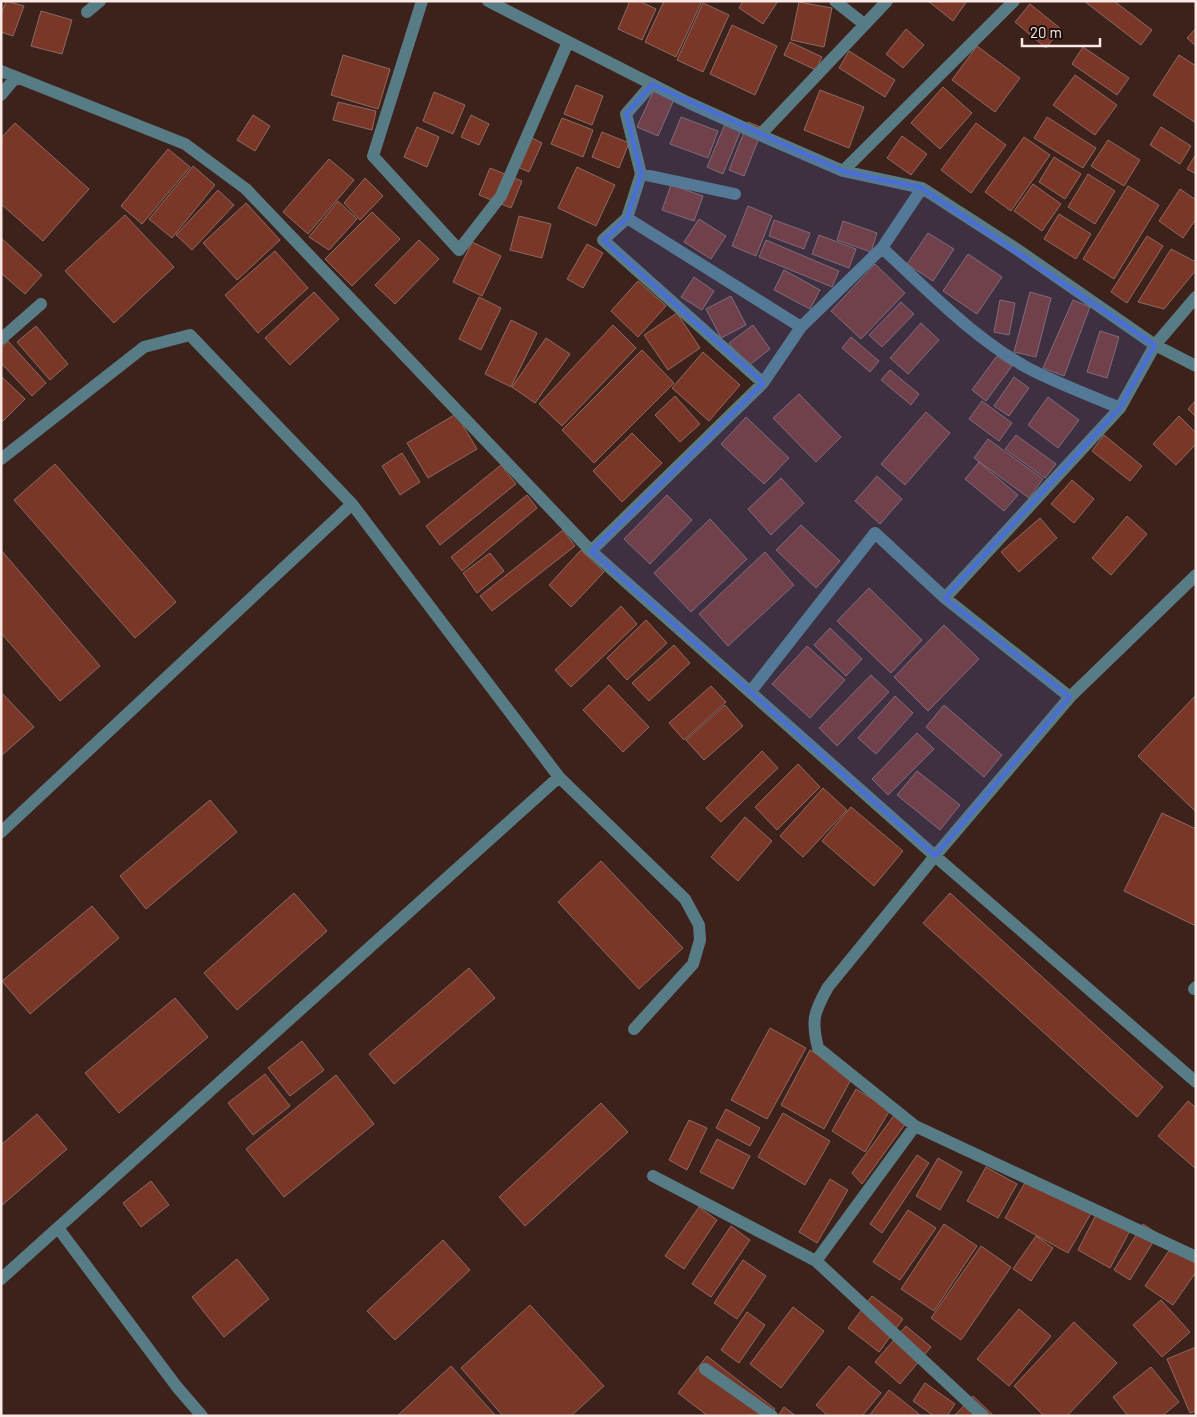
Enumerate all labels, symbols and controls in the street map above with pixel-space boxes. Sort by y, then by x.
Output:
scale bar [1022,15,1100,47]
text: 20 m [1030,23,1062,41]

